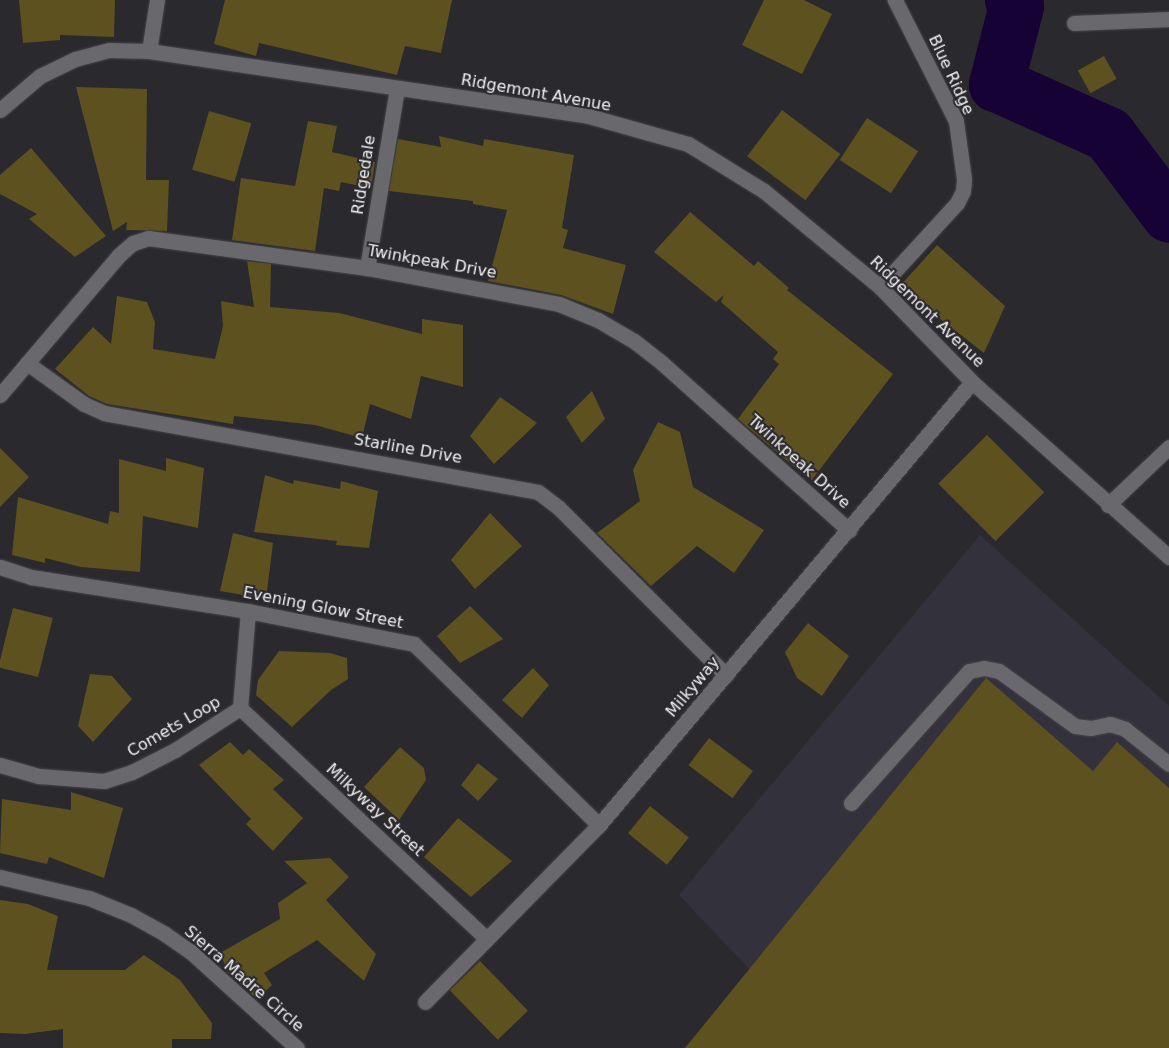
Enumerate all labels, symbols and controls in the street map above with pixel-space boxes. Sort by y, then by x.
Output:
street label: Blue Ridge [924,32,978,118]
street label: Ridgemont Avenue [459,70,613,116]
street label: Ridgedale [348,134,380,216]
street label: Twinkpeak Drive [366,241,498,283]
street label: Ridgemont Avenue [866,252,988,372]
street label: Twinkpeak Drive [744,411,854,513]
street label: Starline Drive [352,430,464,468]
street label: Evening Glow Street [241,583,405,633]
street label: Milkyway [662,653,724,721]
street label: Comets Loop [124,693,224,761]
street label: Milkyway Street [322,760,428,860]
street label: Sierra Madre Circle [180,922,308,1036]

